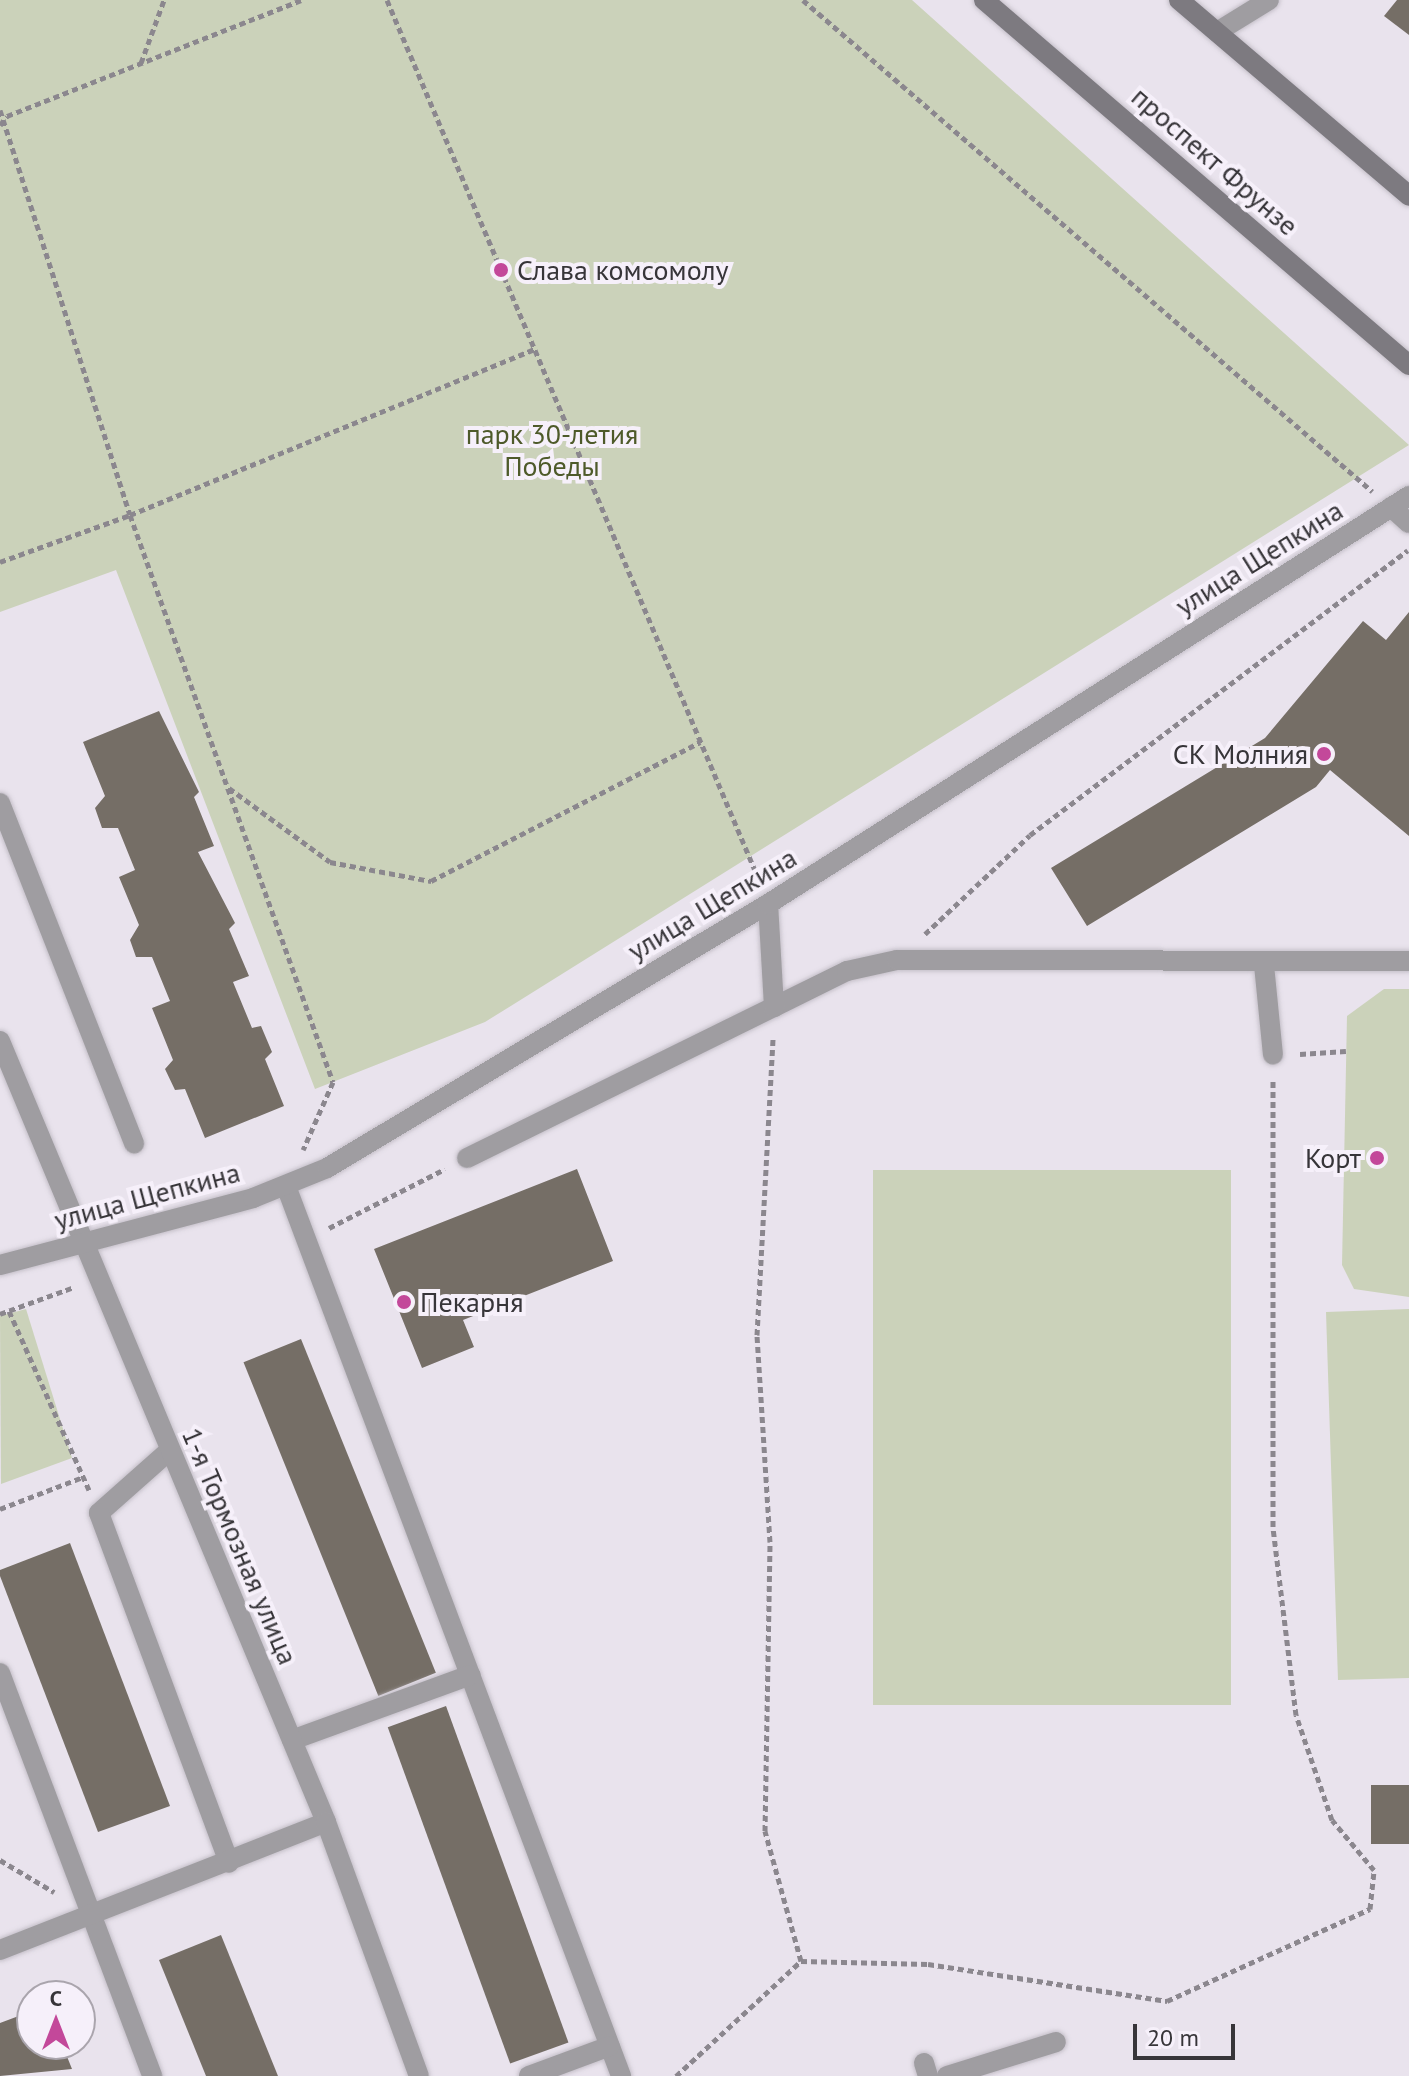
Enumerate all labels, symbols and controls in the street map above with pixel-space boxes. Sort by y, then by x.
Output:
street label: проспект Фрунзе [1125,79,1305,243]
place label: Слава комсомолу [517,253,729,287]
marker: Слава комсомолу [492,261,510,279]
park label: парк 30-летия Победы [466,417,638,483]
street label: улица Щепкина [1169,493,1349,623]
place label: СК Молния [1173,737,1308,771]
marker: СК Молния [1315,745,1333,763]
street label: улица Щепкина [622,840,802,968]
place label: Корт [1305,1141,1361,1175]
marker: Корт [1368,1149,1386,1167]
street label: улица Щепкина [50,1155,244,1237]
place label: Пекарня [420,1285,524,1319]
marker: Пекарня [395,1293,413,1311]
street label: 1-я Тормозная улица [175,1422,305,1670]
north arrow [16,1980,96,2060]
text: С [50,1984,62,2012]
scale bar [1137,2008,1239,2058]
text: 20 m [1147,2022,1199,2053]

